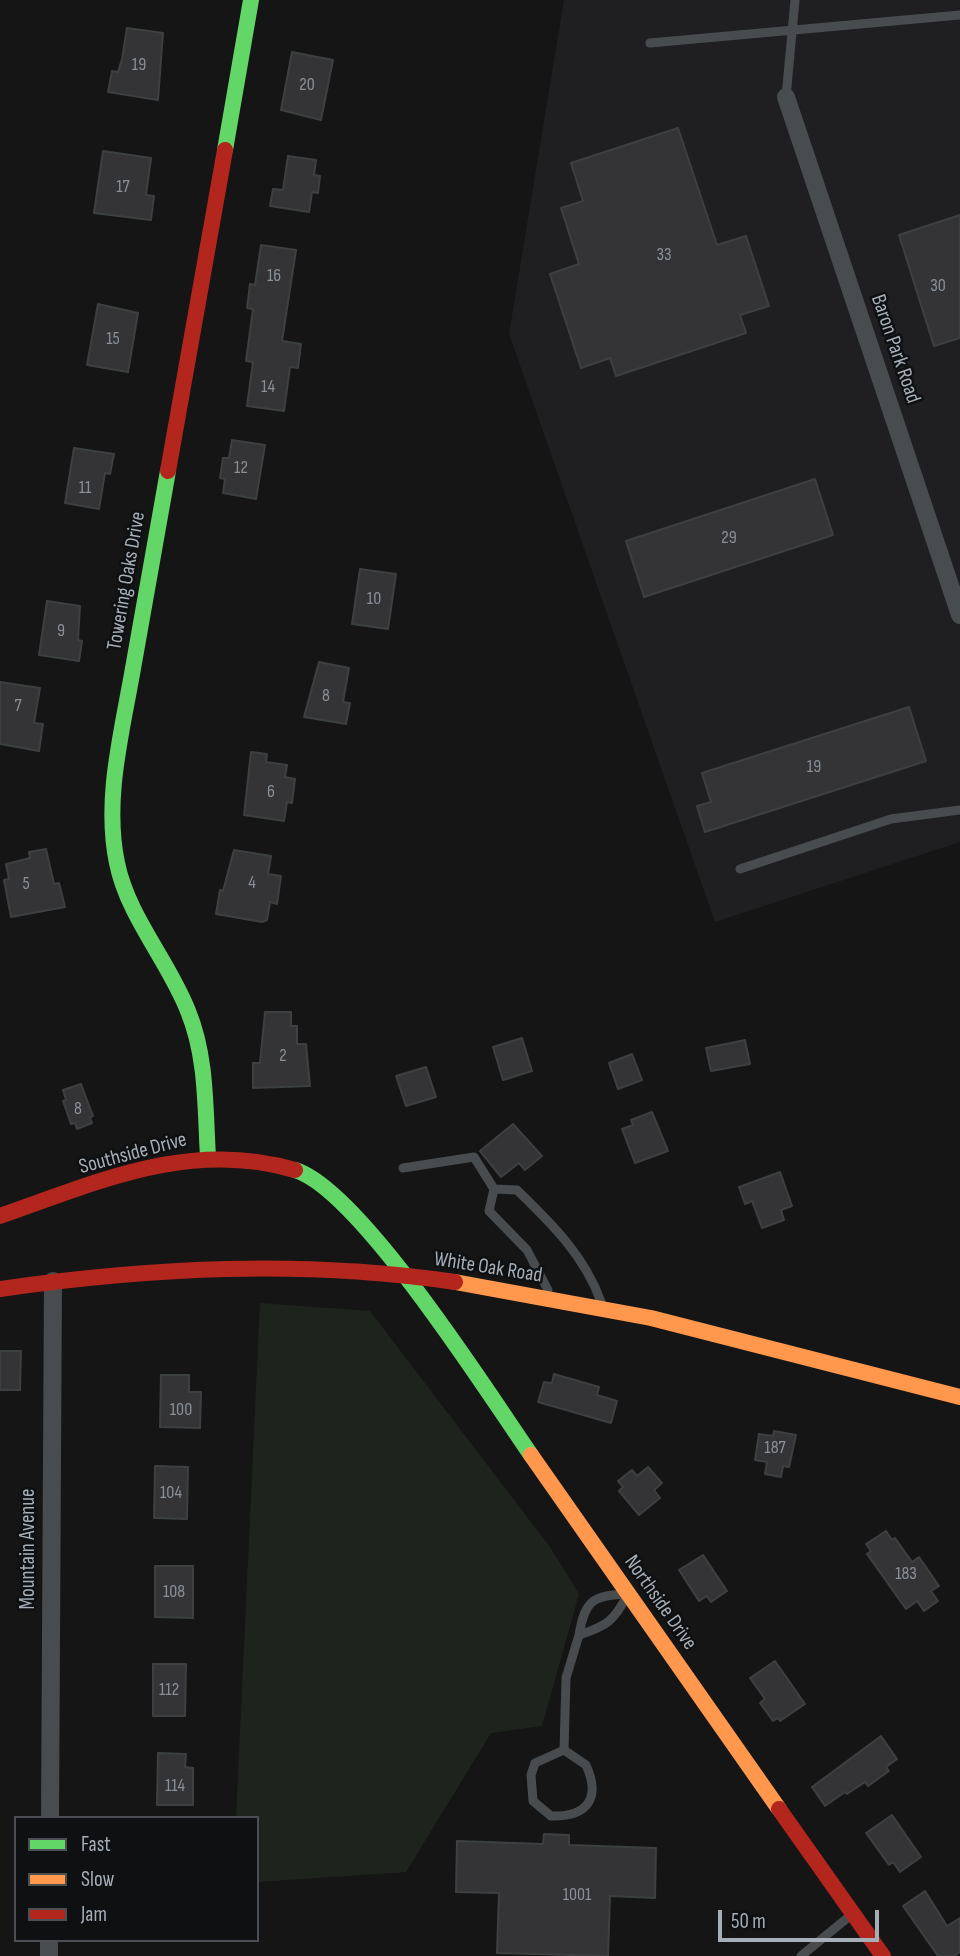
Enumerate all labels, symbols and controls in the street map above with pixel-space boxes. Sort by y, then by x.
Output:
house number: 19 [132,54,146,76]
house number: 20 [299,74,315,96]
house number: 17 [116,176,130,198]
house number: 33 [656,244,672,266]
house number: 16 [267,265,281,287]
house number: 30 [930,275,946,297]
street label: Baron Park Road [865,291,925,407]
house number: 15 [106,328,120,350]
house number: 14 [261,376,275,398]
house number: 12 [234,457,248,479]
house number: 11 [79,477,91,499]
street label: Towering Oaks Drive [102,510,152,652]
house number: 29 [721,527,737,549]
house number: 10 [367,588,381,610]
house number: 9 [57,620,65,642]
house number: 8 [322,685,330,707]
house number: 7 [14,695,22,717]
house number: 19 [807,756,821,778]
house number: 6 [267,781,275,803]
house number: 4 [248,872,256,894]
house number: 5 [22,873,30,895]
house number: 2 [279,1045,287,1067]
house number: 8 [74,1098,82,1120]
street label: Southside Drive [76,1128,190,1180]
street label: White Oak Road [432,1247,544,1289]
house number: 100 [170,1399,192,1421]
house number: 187 [764,1437,786,1459]
house number: 104 [160,1482,182,1504]
street label: Mountain Avenue [16,1488,42,1610]
street label: Northside Drive [618,1551,702,1655]
house number: 183 [895,1563,917,1585]
house number: 108 [163,1581,185,1603]
house number: 112 [159,1679,179,1701]
house number: 114 [165,1775,185,1797]
legend [14,1816,259,1942]
text: Fast [81,1832,111,1857]
text: Slow [81,1867,114,1892]
house number: 1001 [563,1884,591,1906]
scale bar [722,1896,883,1940]
text: Jam [81,1902,107,1927]
text: 50 m [731,1909,766,1934]

